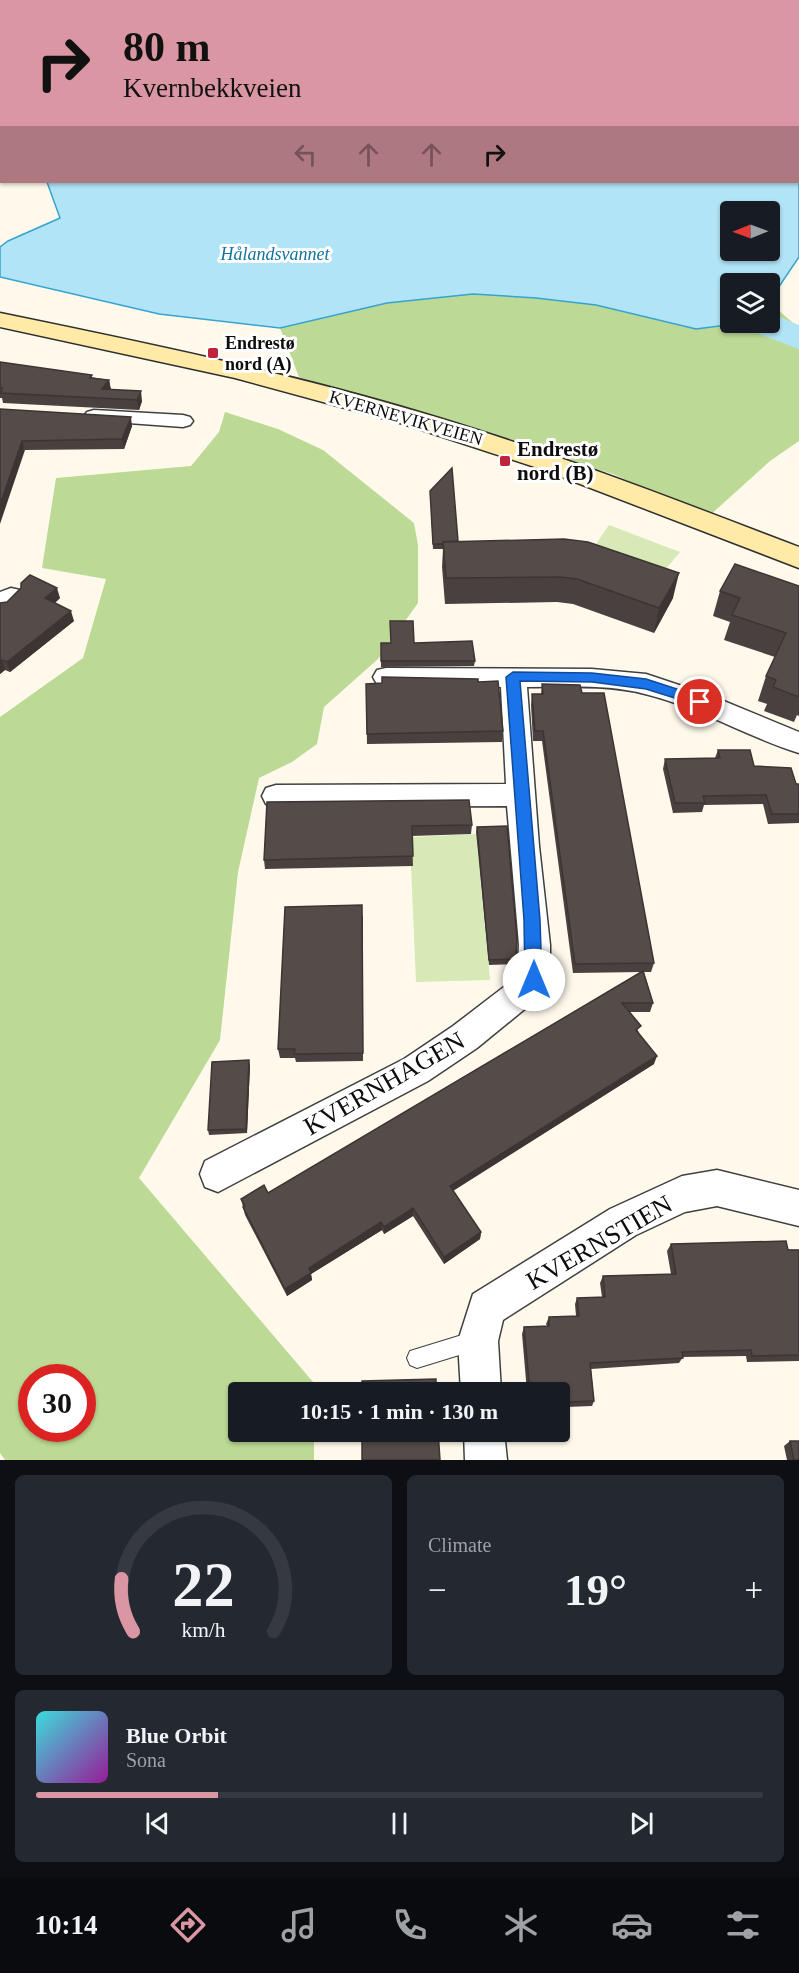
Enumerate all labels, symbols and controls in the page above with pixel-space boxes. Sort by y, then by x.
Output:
icon: right [24,24,102,102]
text: 80 m [123,24,211,70]
text: Kvernbekkveien [123,73,301,103]
icon: left [289,138,322,171]
icon: ahead [352,138,385,171]
icon: ahead [415,138,448,171]
icon: right [478,138,511,171]
north arrow [720,201,780,261]
map controls [720,201,780,333]
water label: Hålandsvannet [220,244,330,264]
button: layers [720,273,780,333]
place label: Endrestø nord (A) [225,333,295,375]
marker: Endrestø nord (A) [206,346,220,360]
street label: KVERNEVIKVEIEN [327,386,485,450]
place label: Endrestø nord (B) [517,437,598,485]
marker: Endrestø nord (B) [498,454,512,468]
pin [674,676,725,727]
icon: arrive [683,685,716,718]
position arrow [502,948,566,1012]
street label: KVERNHAGEN [299,1026,470,1141]
street label: KVERNSTIEN [521,1189,677,1296]
speed limit sign: 30 [18,1364,96,1442]
text: 10:15 · 1 min · 130 m [300,1399,498,1424]
text: Climate [428,1534,491,1556]
text: 22 [172,1550,235,1619]
text: 19° [564,1565,627,1615]
text: − [428,1572,447,1608]
text: + [744,1572,763,1608]
text: km/h [181,1618,226,1642]
text: Blue Orbit [126,1723,227,1748]
text: Sona [126,1749,166,1771]
icon: previous [141,1807,174,1840]
icon: pause [383,1807,416,1840]
icon: next [625,1807,658,1840]
icon: directions [167,1904,209,1946]
icon: music [278,1904,320,1946]
icon: phone [389,1904,431,1946]
icon: climate [500,1904,542,1946]
icon: car [611,1904,653,1946]
icon: filters [722,1904,764,1946]
text: 10:14 [35,1910,98,1940]

